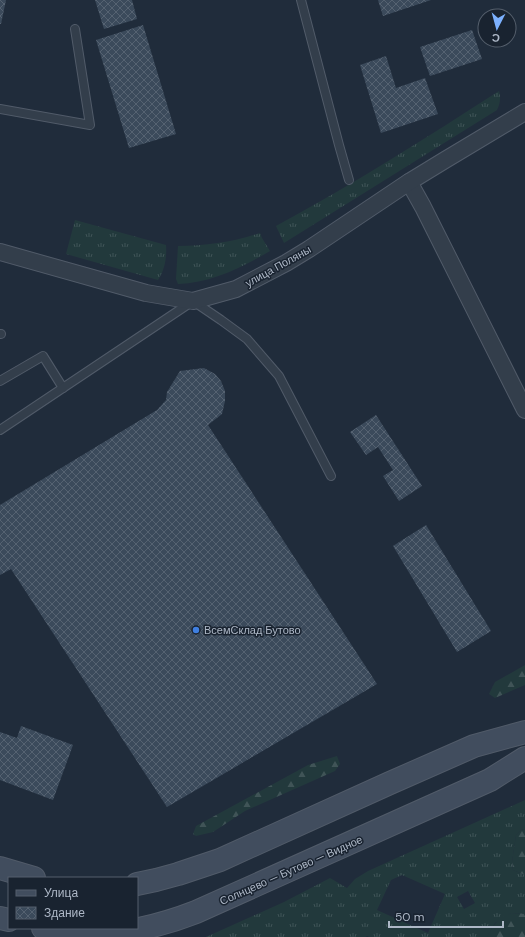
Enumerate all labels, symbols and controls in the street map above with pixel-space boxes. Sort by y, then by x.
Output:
north arrow [477,8,517,48]
text: С [491,31,501,45]
street label: улица Поляны [243,242,314,290]
place label: ВсемСклад Бутово [204,623,301,637]
marker: ВсемСклад Бутово [191,625,201,635]
street label: Солнцево — Бутово — Видное [217,832,365,908]
legend [8,877,138,929]
text: Улица [44,885,78,901]
scale bar [389,903,503,929]
text: Здание [44,905,85,921]
text: 50 m [395,909,424,925]

